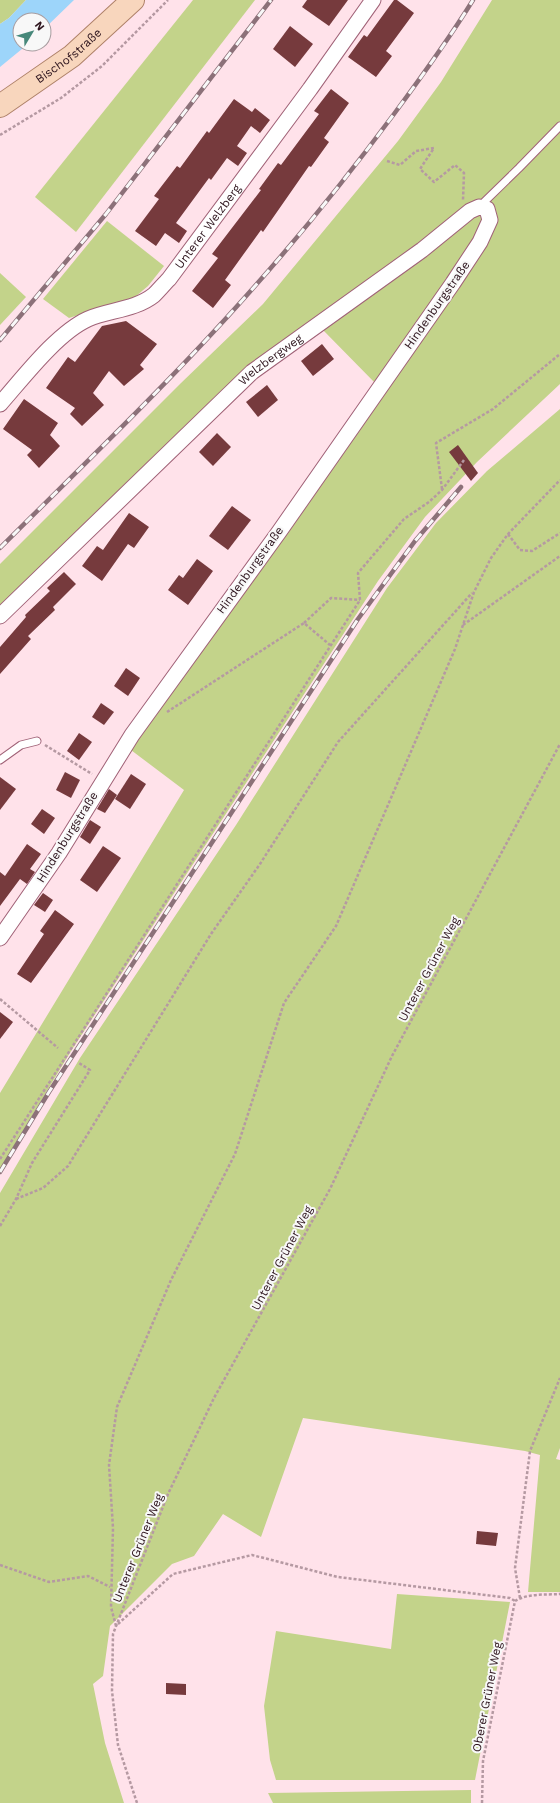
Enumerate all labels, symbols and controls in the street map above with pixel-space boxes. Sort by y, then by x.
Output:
north arrow [12,12,52,52]
text: N [32,19,47,33]
street label: Bischofstraße [33,25,105,86]
street label: Unterer Welzberg [172,181,244,272]
street label: Hindenburgstraße [401,258,473,352]
street label: Welzbergweg [236,331,306,388]
street label: Hindenburgstraße [214,524,286,616]
street label: Hindenburgstraße [33,789,101,885]
street label: Unterer Grüner Weg [396,914,463,1024]
street label: Unterer Grüner Weg [249,1203,316,1313]
street label: Unterer Grüner Weg [110,1491,166,1605]
street label: Oberer Grüner Weg [469,1640,505,1753]

